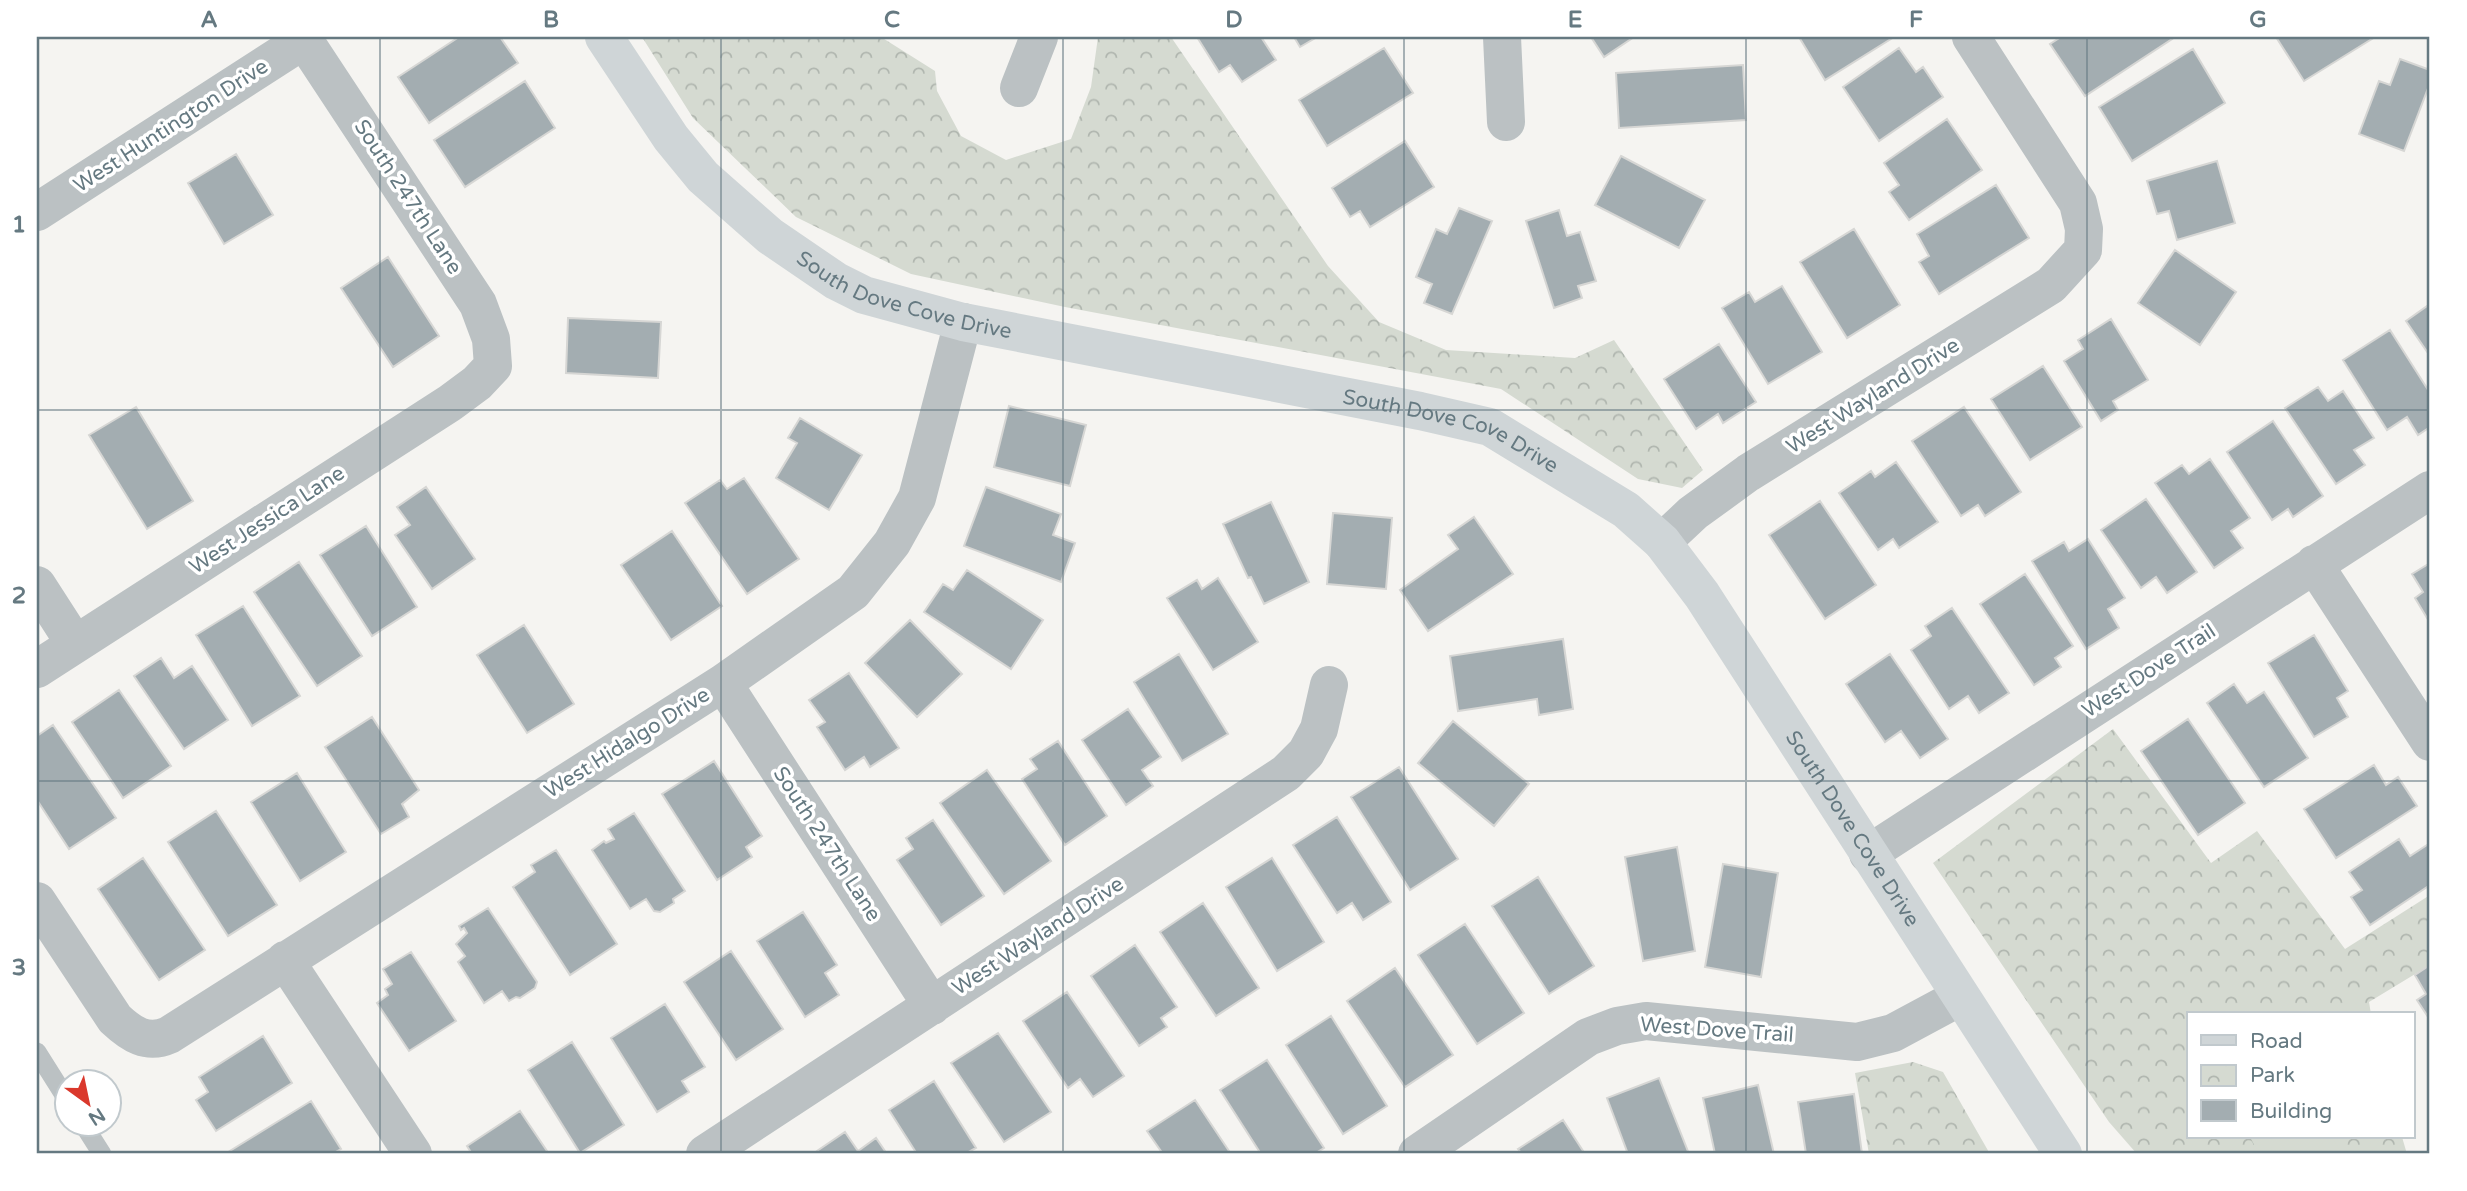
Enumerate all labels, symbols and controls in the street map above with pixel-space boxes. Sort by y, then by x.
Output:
text: A [200,6,218,34]
text: B [543,6,559,34]
text: C [884,6,900,34]
text: D [1225,6,1243,34]
text: E [1568,6,1582,34]
text: F [1909,6,1923,34]
text: G [2249,6,2267,34]
street label: West Huntington Drive [69,54,273,198]
street label: South 247th Lane [349,115,467,279]
text: 1 [12,211,26,239]
street label: South Dove Cove Drive [792,245,1014,344]
street label: West Wayland Drive [1782,333,1964,459]
street label: South Dove Cove Drive [1341,384,1563,478]
street label: West Jessica Lane [185,461,349,579]
text: 2 [12,582,26,610]
street label: West Dove Trail [2078,619,2220,723]
street label: West Hidalgo Drive [540,682,714,804]
street label: South Dove Cove Drive [1780,726,1925,931]
street label: South 247th Lane [768,762,886,926]
street label: West Wayland Drive [948,871,1128,1001]
text: 3 [12,954,26,982]
street label: West Dove Trail [1639,1012,1795,1048]
legend [2187,1012,2414,1138]
text: Road [2250,1029,2303,1054]
text: Park [2250,1063,2295,1088]
north arrow [52,1068,122,1138]
text: Building [2250,1099,2332,1124]
text: N [84,1103,109,1130]

